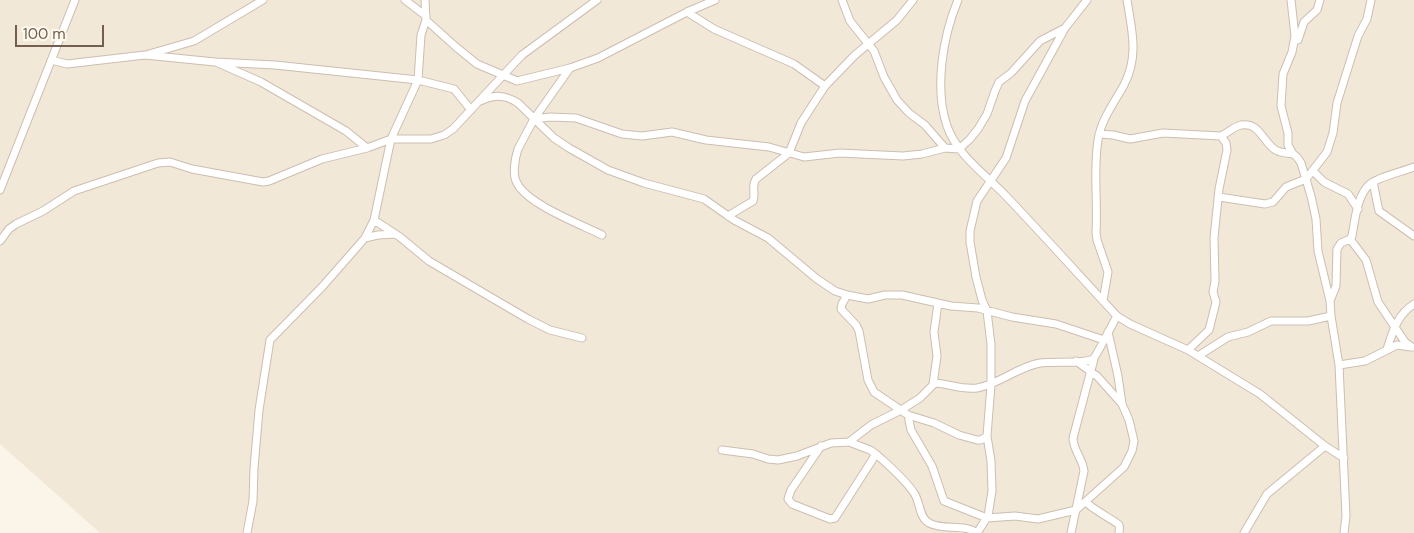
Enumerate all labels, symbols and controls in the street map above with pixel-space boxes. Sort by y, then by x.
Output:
scale bar [18,15,106,47]
text: 100 m [23,24,66,44]

